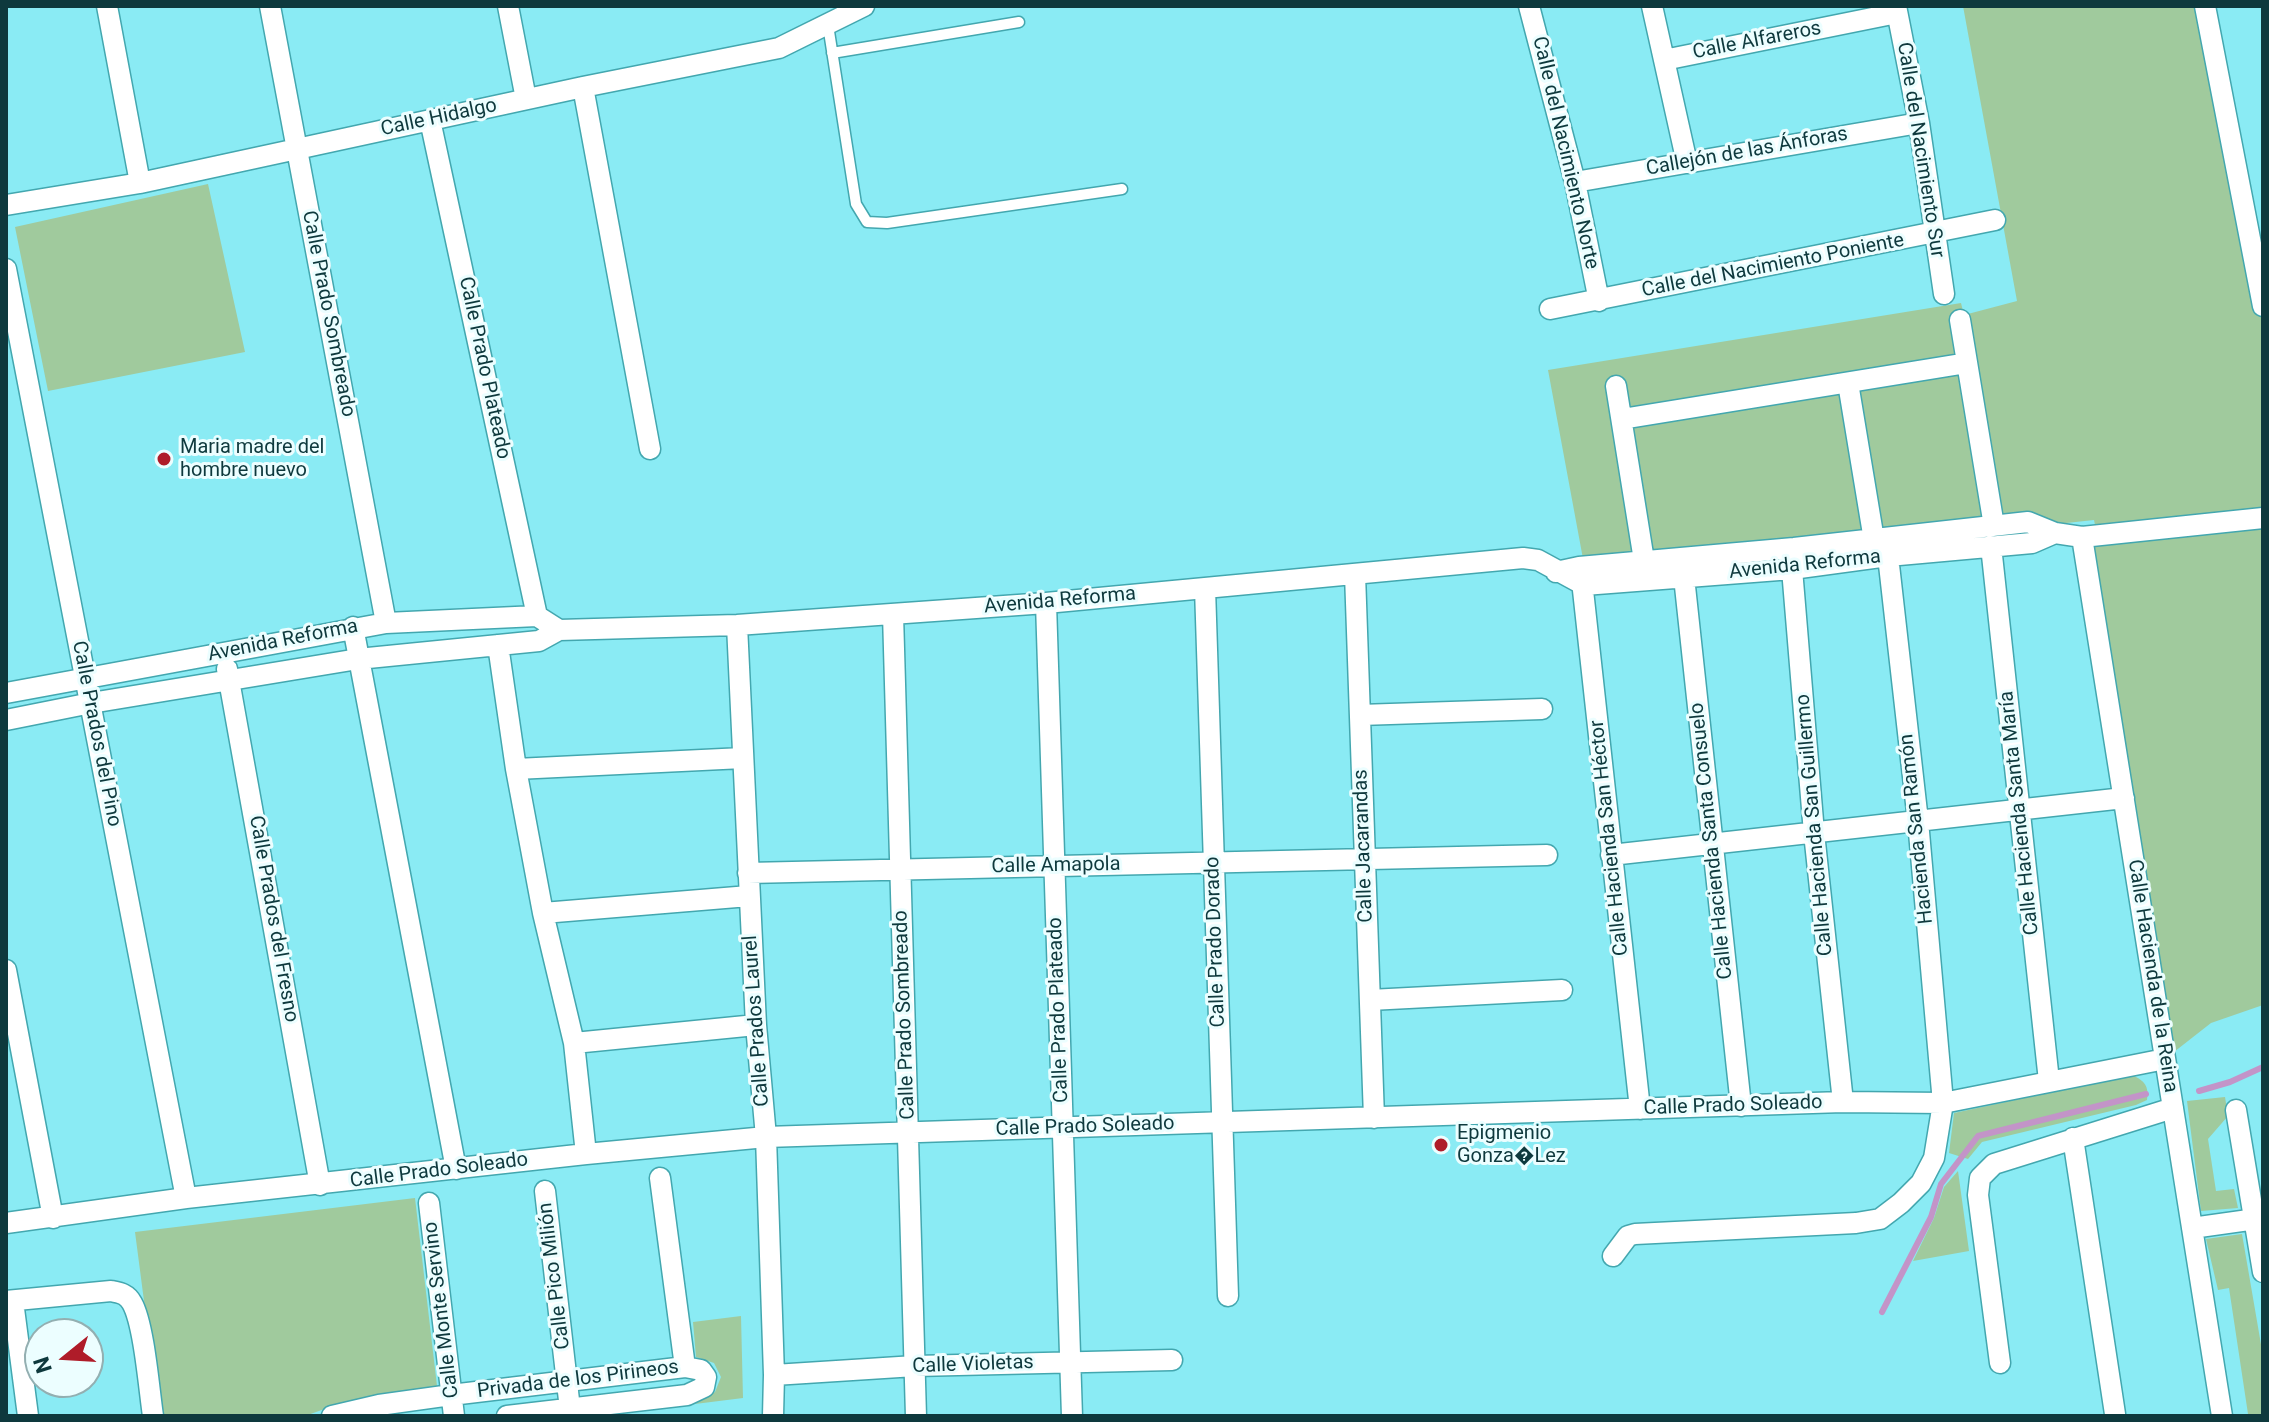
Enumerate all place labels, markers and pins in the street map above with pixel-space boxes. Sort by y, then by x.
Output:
place label: Maria madre del hombre nuevo [180,436,324,483]
marker: Maria madre del hombre nuevo [155,450,173,468]
place label: Epigmenio Gonza�Lez [1457,1122,1566,1169]
marker: Epigmenio Gonza�Lez [1432,1136,1450,1154]

